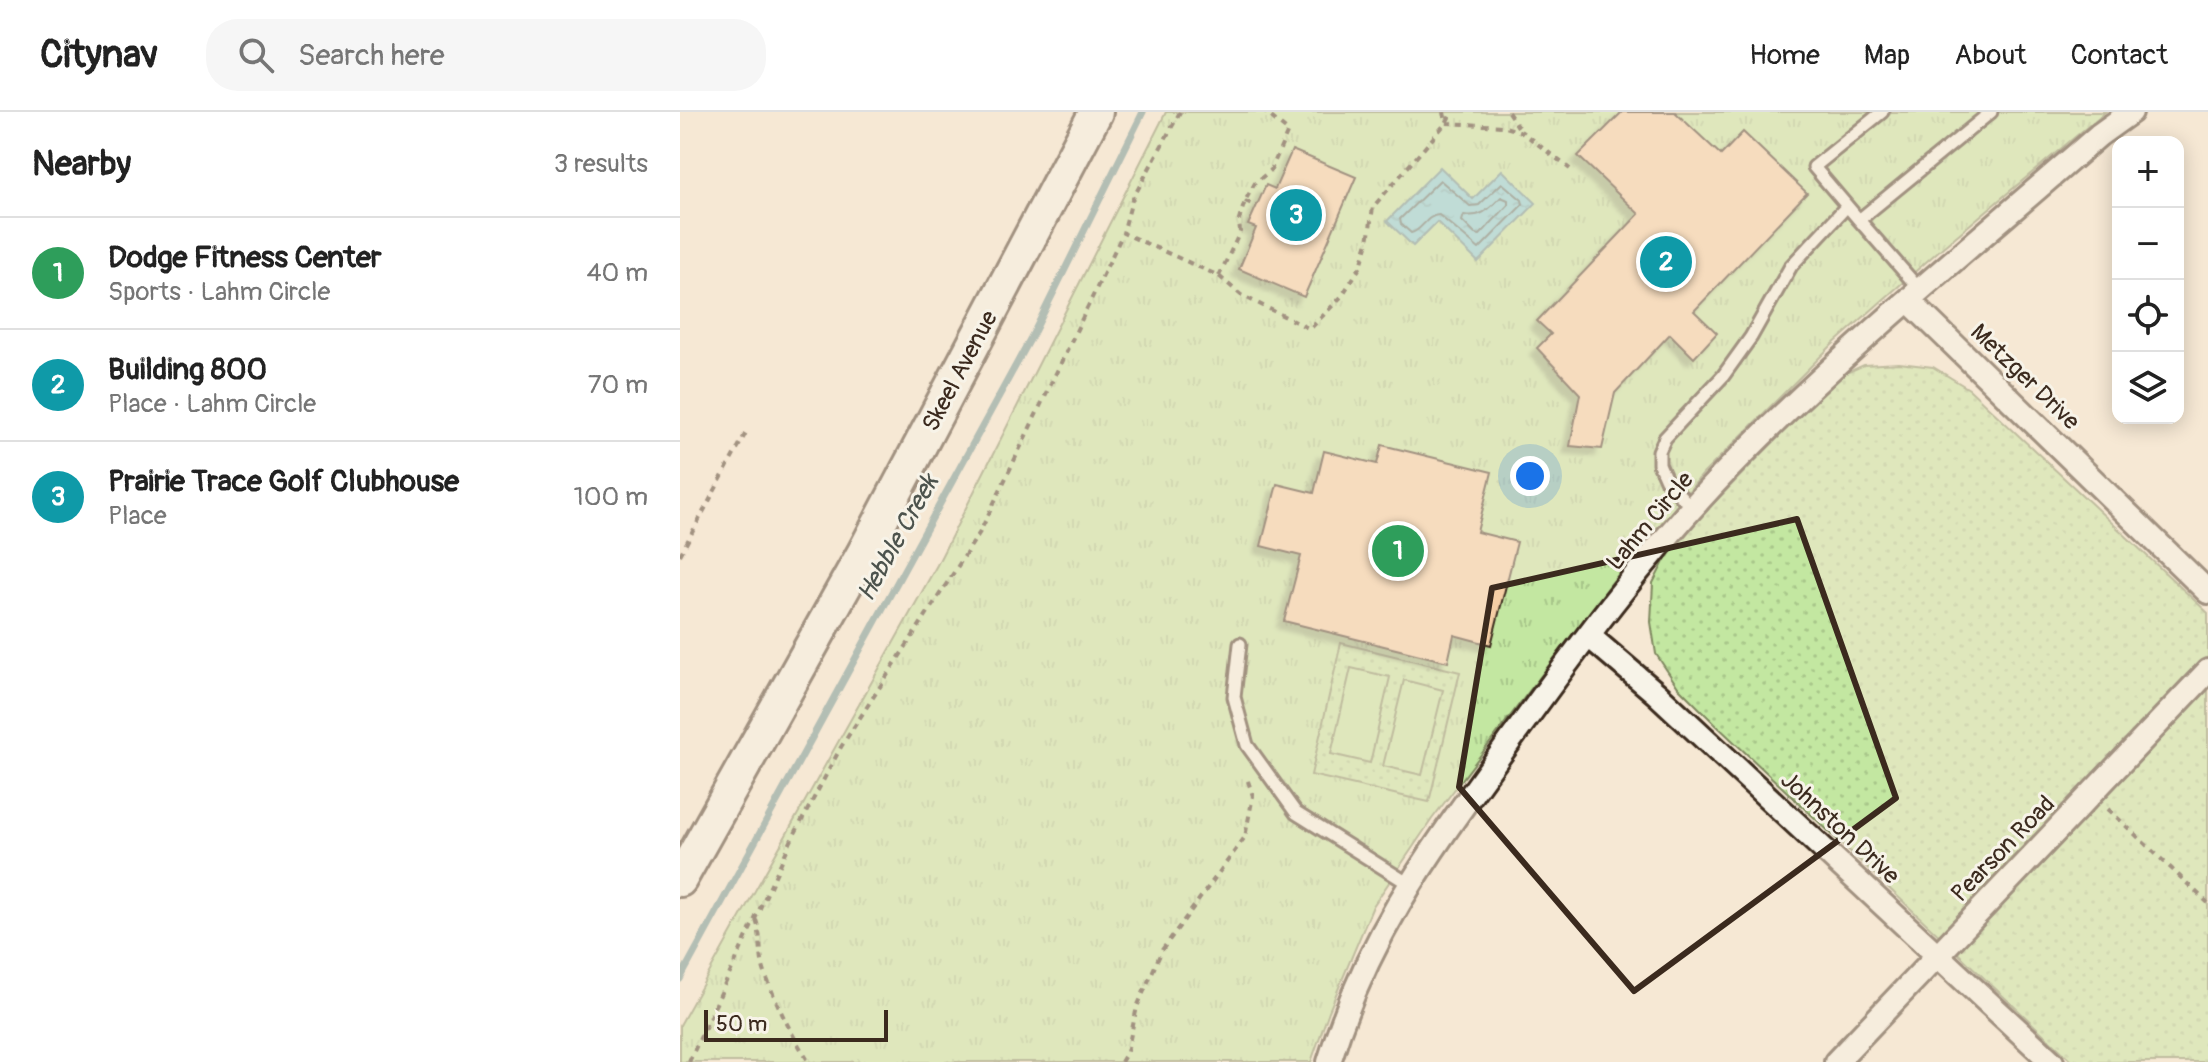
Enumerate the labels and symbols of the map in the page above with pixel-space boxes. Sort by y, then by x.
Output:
pin: 3 [1270,185,1322,245]
pin: 2 [1640,232,1692,292]
street label: Skeel Avenue [916,306,1004,436]
street label: Metzger Drive [1964,318,2086,436]
your location [1510,456,1550,496]
street label: Lahm Circle [1600,466,1700,576]
water label: Hebble Creek [850,467,947,607]
pin: 1 [1372,521,1424,581]
street label: Johnston Drive [1775,766,1906,890]
street label: Pearson Road [1945,790,2061,908]
scale bar [704,1006,888,1042]

